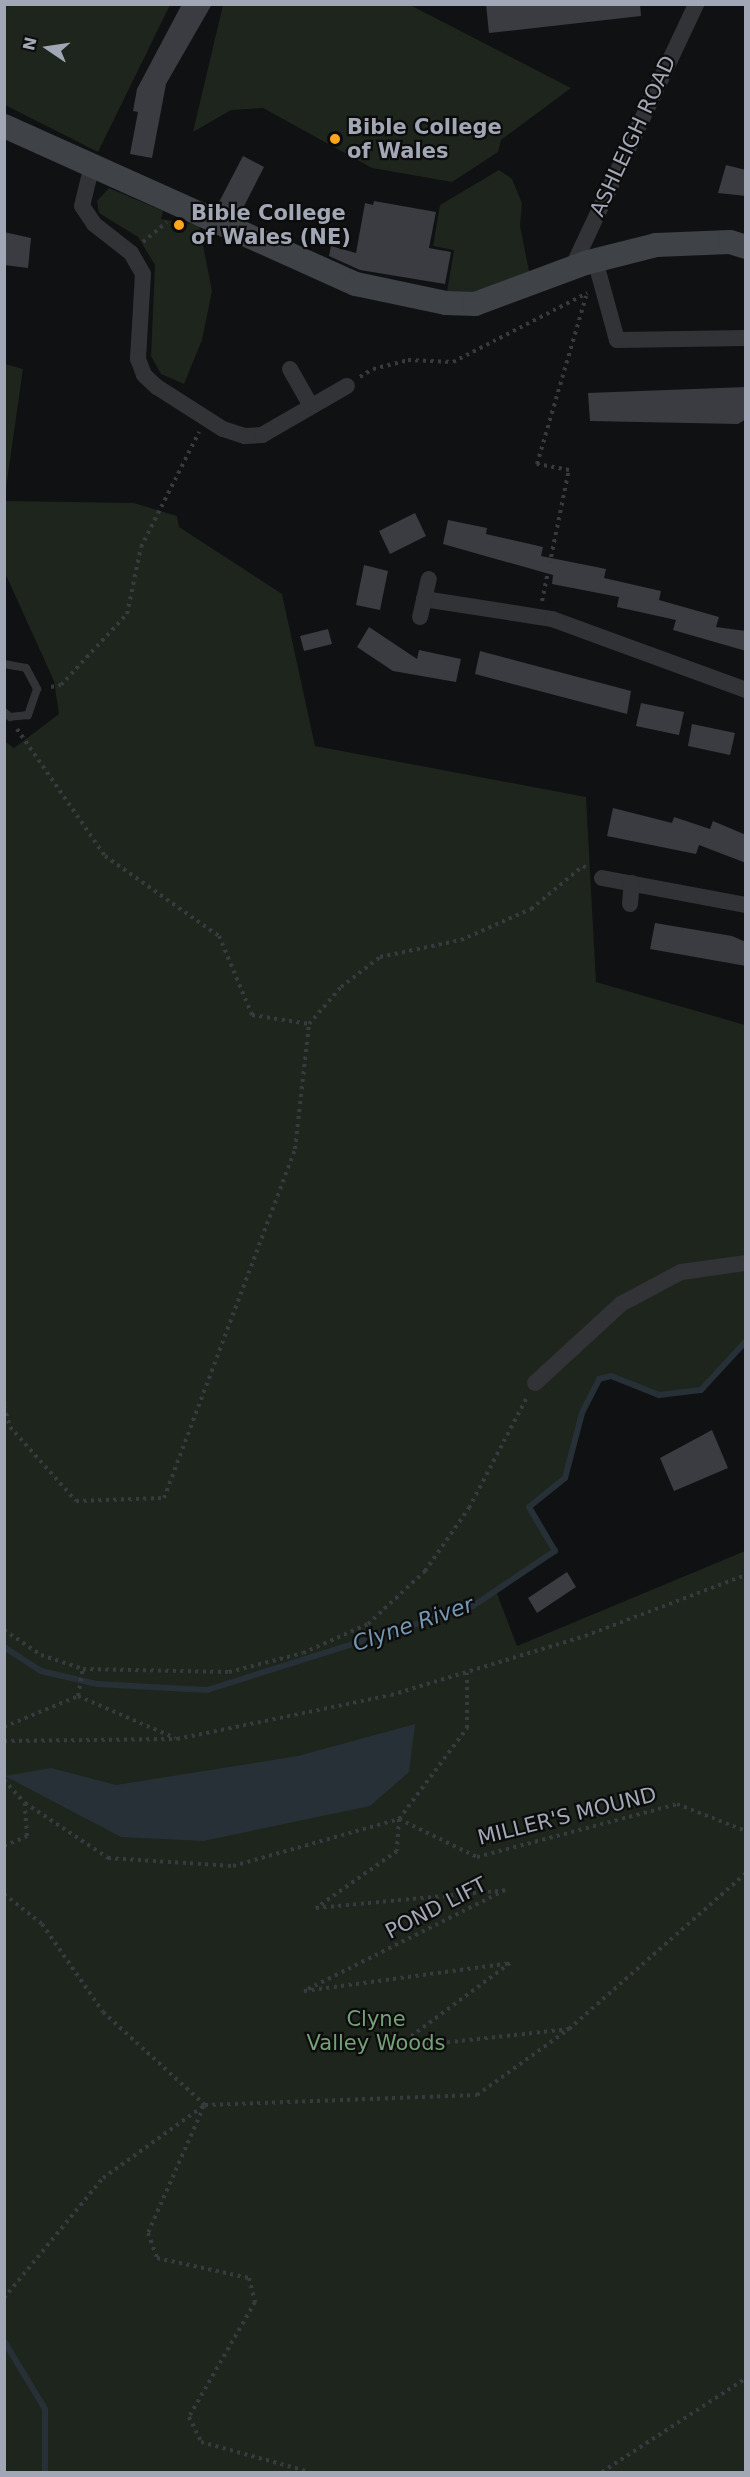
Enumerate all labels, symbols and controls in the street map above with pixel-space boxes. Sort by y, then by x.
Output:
north arrow [18,18,78,78]
text: N [19,35,41,53]
street label: ASHLEIGH ROAD [585,52,681,220]
place label: Bible College of Wales [347,114,502,164]
marker: Bible College of Wales [328,132,342,146]
place label: Bible College of Wales (NE) [191,200,351,250]
marker: Bible College of Wales (NE) [172,218,186,232]
water label: Clyne River [349,1591,477,1657]
street label: MILLER'S MOUND [475,1782,659,1850]
street label: POND LIFT [381,1872,491,1944]
park label: Clyne Valley Woods [307,2006,445,2056]

